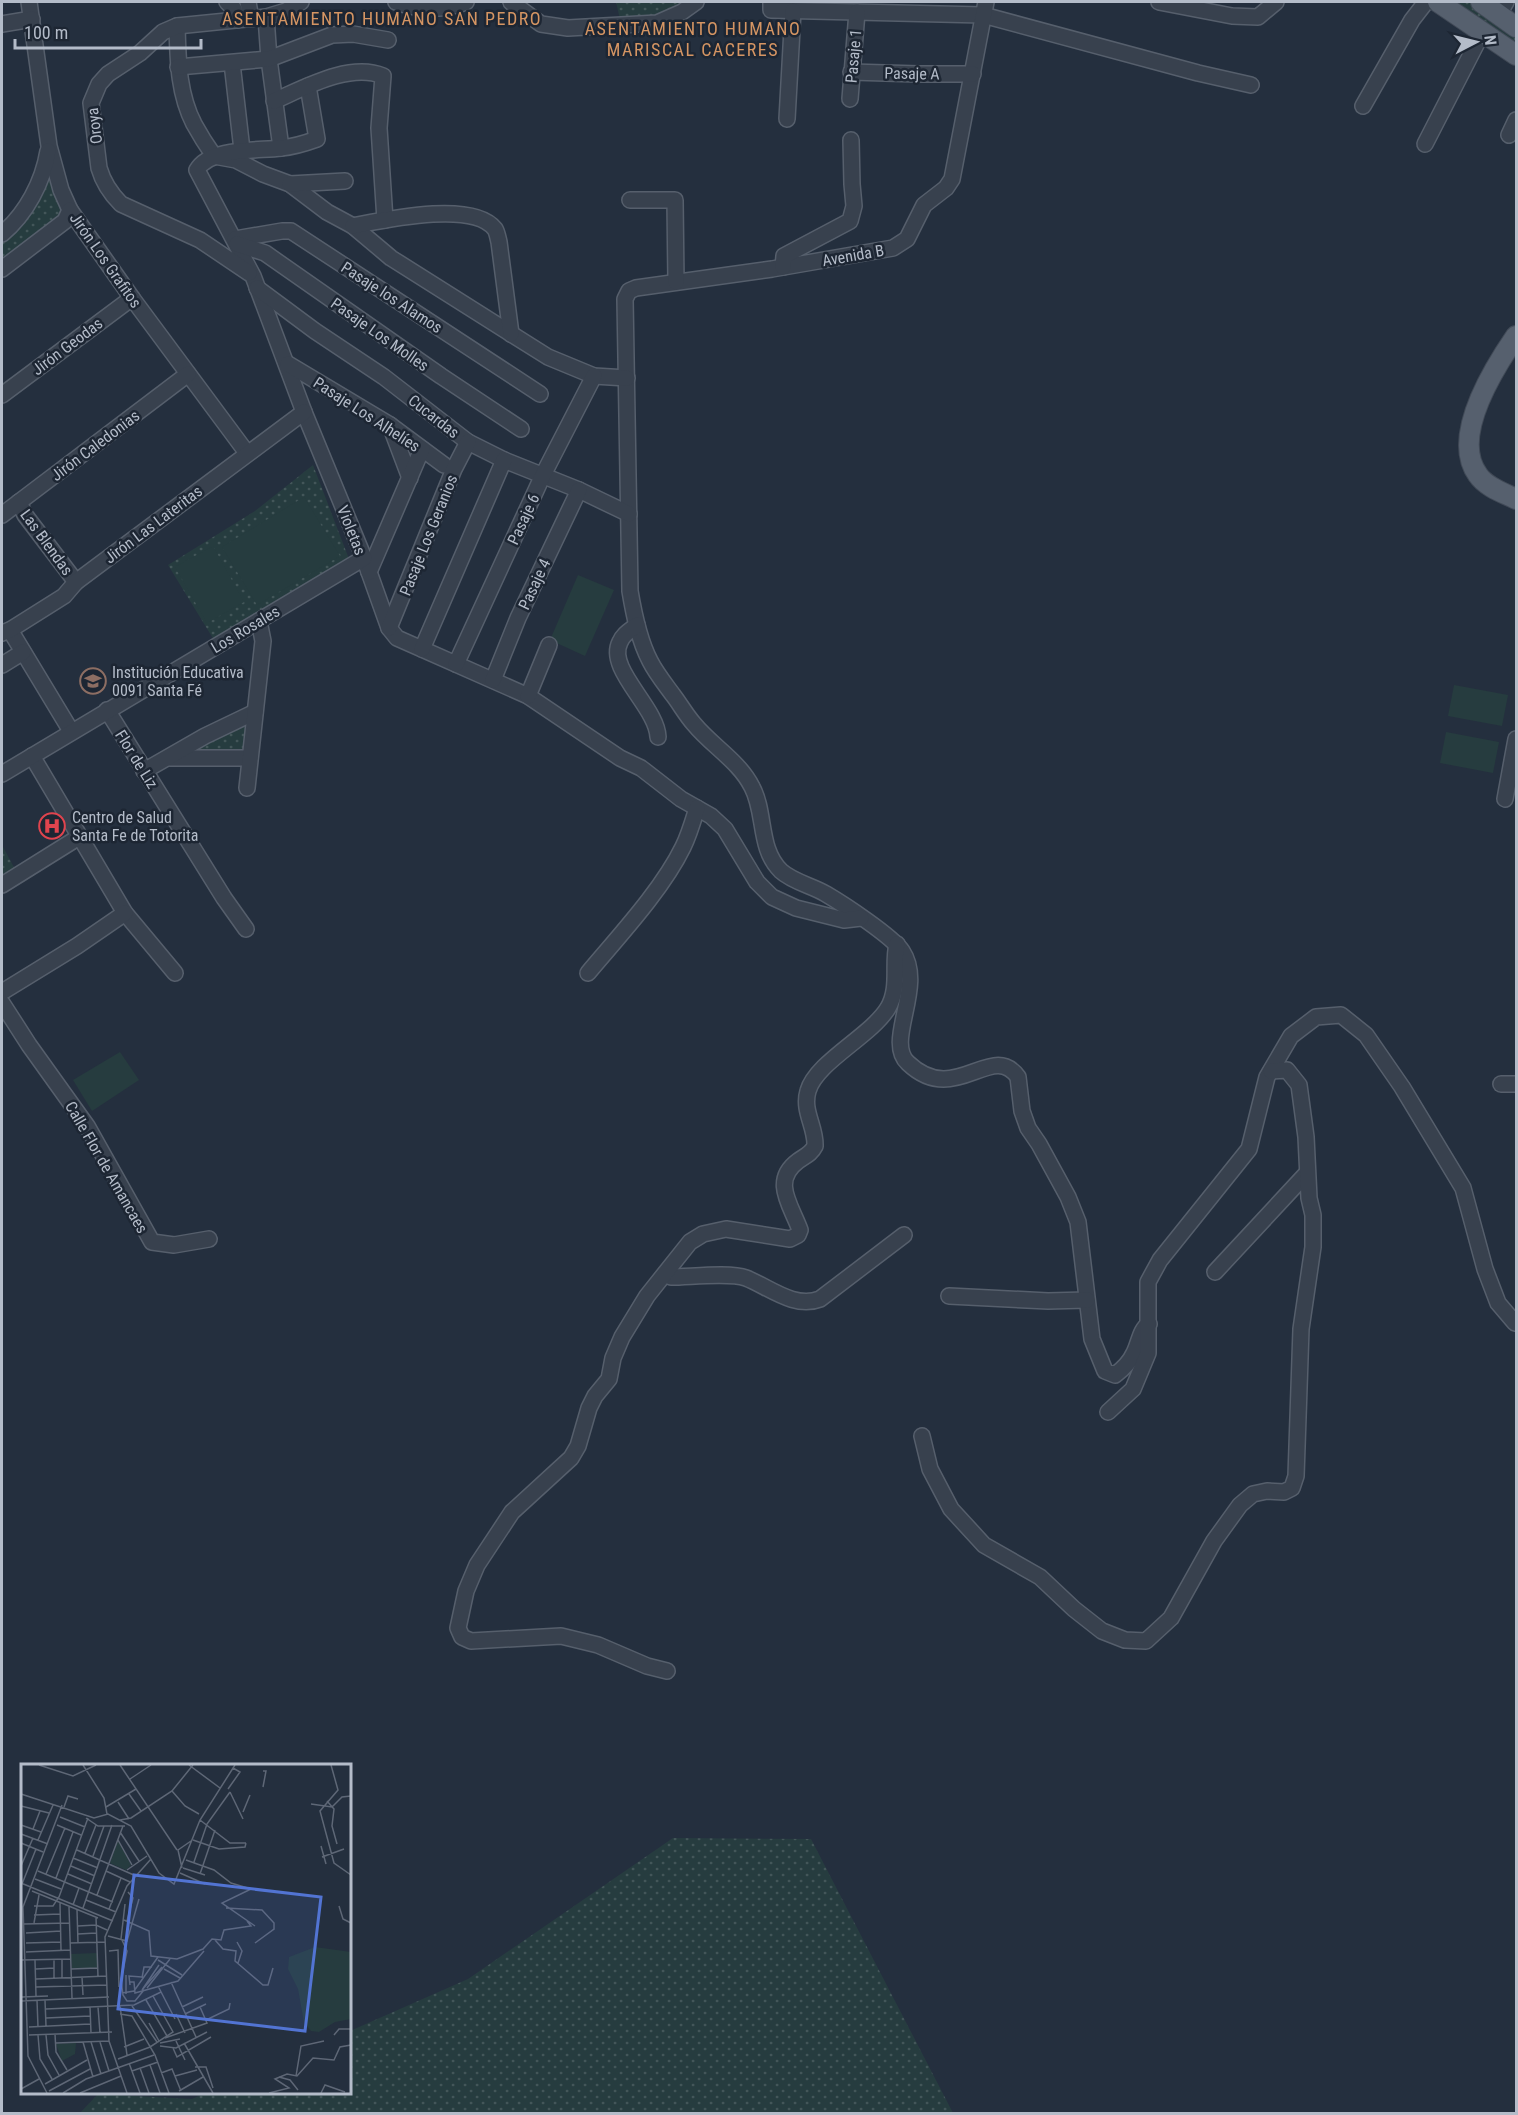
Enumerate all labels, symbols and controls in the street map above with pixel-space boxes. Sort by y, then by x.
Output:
district label: ASENTAMIENTO HUMANO SAN PEDRO [222,8,542,29]
scale bar [15,12,201,50]
north arrow [1446,12,1506,72]
district label: ASENTAMIENTO HUMANO MARISCAL CACERES [585,18,801,60]
text: 100 m [24,22,68,43]
street label: Pasaje 1 [842,28,865,84]
text: N [1480,34,1500,46]
street label: Pasaje A [884,64,940,83]
street label: Oroya [83,107,106,145]
street label: Jirón Los Grafitos [66,209,145,311]
street label: Avenida B [821,241,886,270]
street label: Pasaje los Alamos [338,258,446,337]
street label: Pasaje Los Molles [327,294,432,375]
street label: Jirón Geodas [28,314,106,379]
street label: Pasaje Los Alhelíes [310,373,424,456]
street label: Cucardas [404,391,463,442]
street label: Jirón Caledonias [47,406,143,485]
street label: Pasaje Los Geranios [396,472,461,598]
street label: Jirón Las Lateritas [101,481,206,567]
street label: Pasaje 6 [503,491,544,548]
street label: Violetas [333,503,370,558]
street label: Las Blendas [16,506,77,579]
street label: Pasaje 4 [514,556,555,613]
street label: Los Rosales [208,602,283,657]
place label: Institución Educativa 0091 Santa Fé [112,663,244,700]
school or university icon: Institución Educativa 0091 Santa Fé [78,666,108,696]
street label: Flor de Liz [111,727,162,792]
place label: Centro de Salud Santa Fe de Totorita [72,808,198,845]
hospital icon: Centro de Salud Santa Fe de Totorita [37,811,67,841]
street label: Calle Flor de Amancaes [61,1098,152,1236]
inset map [21,1764,351,2094]

